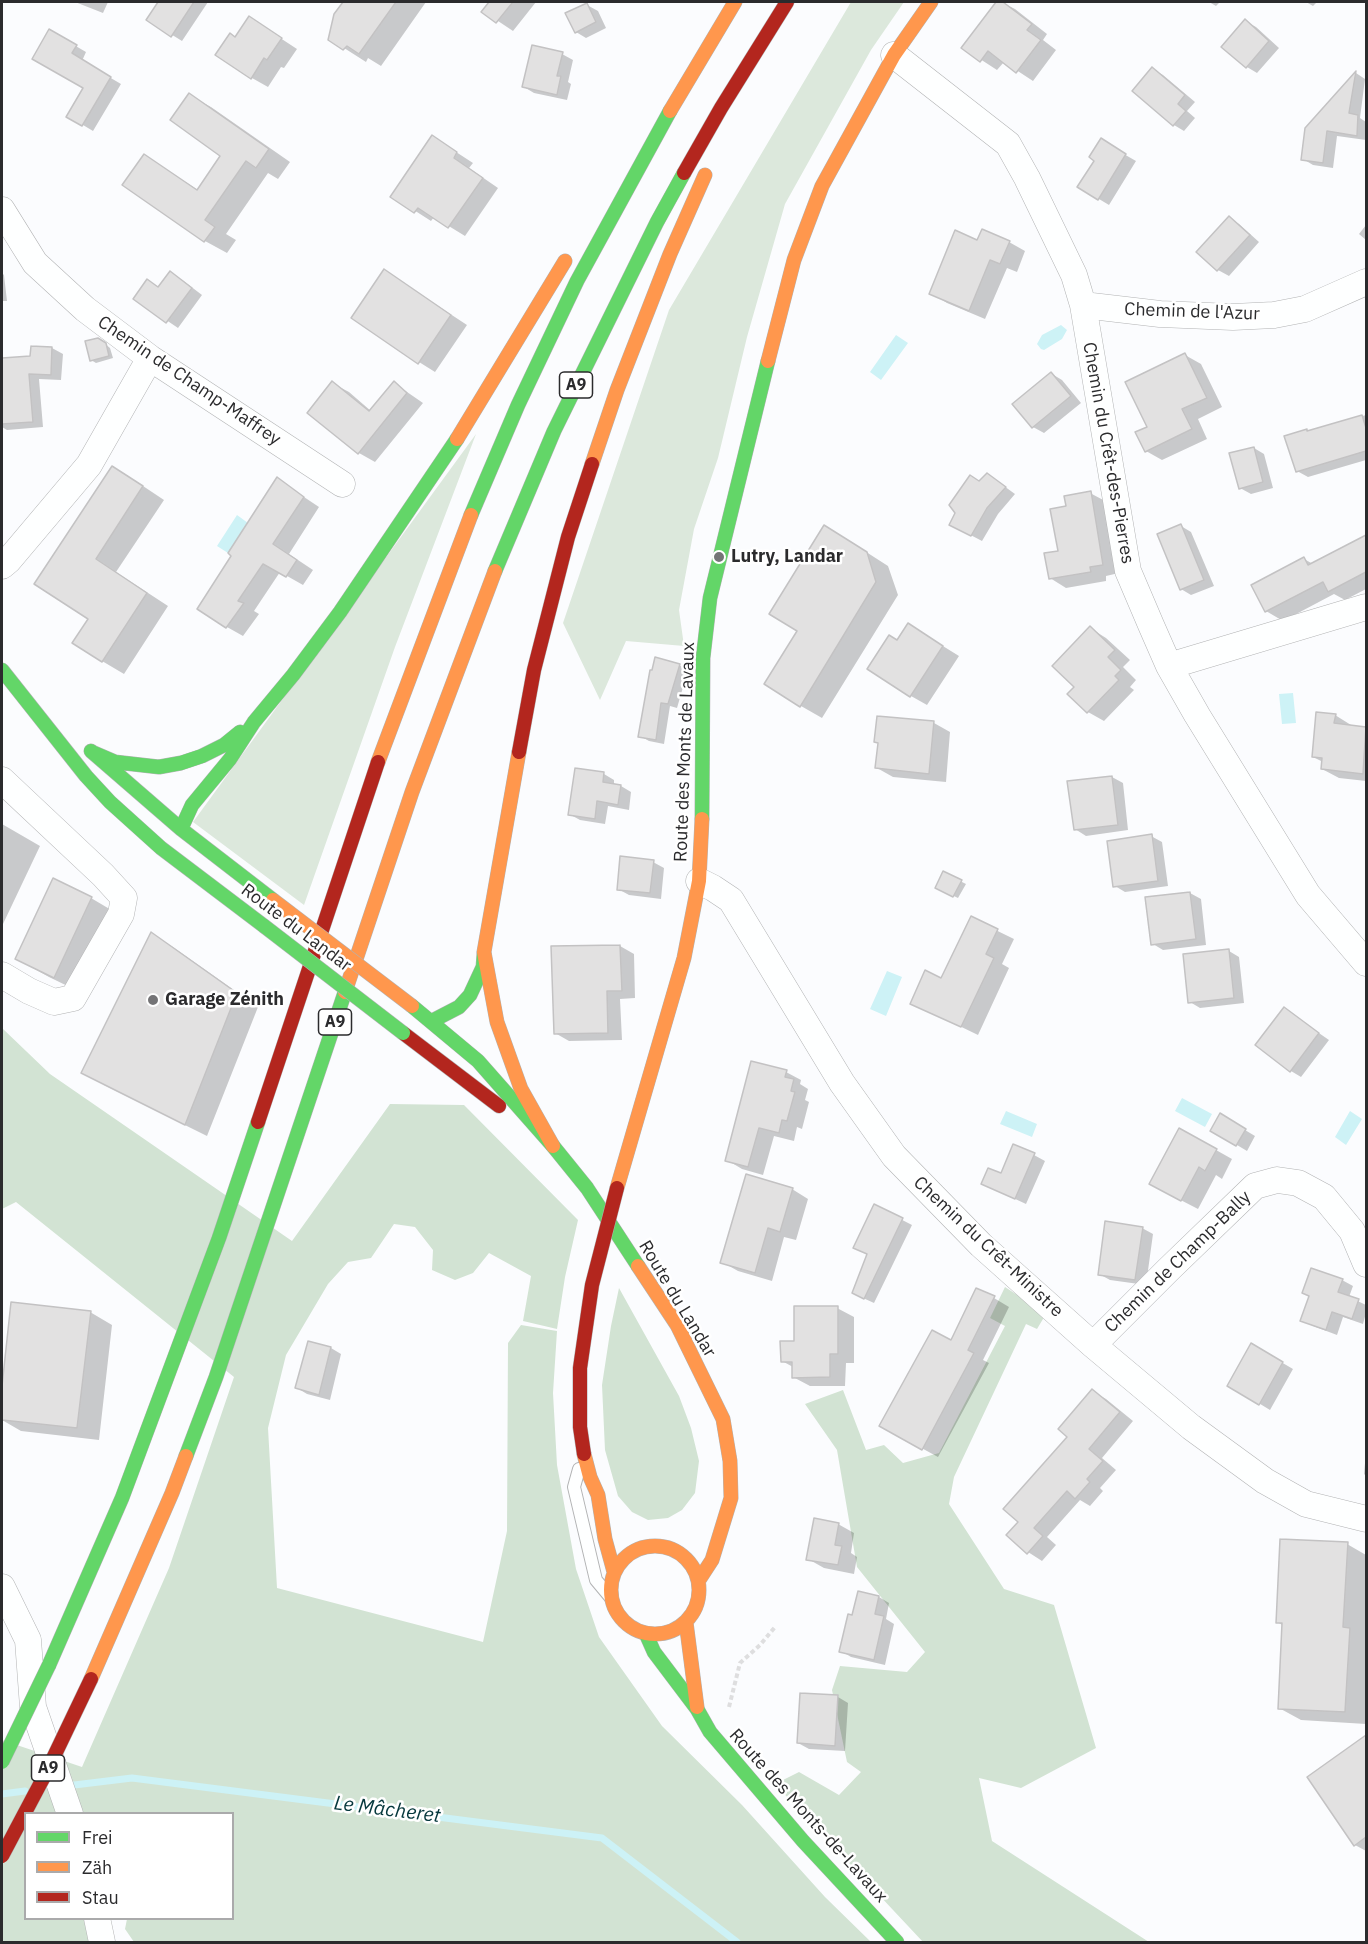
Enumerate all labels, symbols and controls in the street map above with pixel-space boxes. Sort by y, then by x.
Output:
street label: Chemin de l'Azur [1124,299,1260,325]
street label: Chemin de Champ-Maffrey [93,312,285,450]
street label: Chemin du Crêt-des-Pierres [1078,340,1138,566]
road number: A9 [560,372,592,398]
place label: Lutry, Landar [731,546,843,568]
marker: Lutry, Landar [712,550,726,564]
street label: Route des Monts de Lavaux [670,642,700,862]
street label: Route du Landar [237,880,355,976]
place label: Garage Zénith [165,989,284,1011]
marker: Garage Zénith [146,993,160,1007]
road number: A9 [318,1009,352,1035]
street label: Chemin du Crêt-Ministre [909,1172,1067,1322]
street label: Chemin de Champ-Bally [1100,1187,1256,1337]
street label: Route du Landar [634,1237,720,1361]
street label: Route des Monts-de-Lavaux [724,1725,892,1907]
road number: A9 [32,1755,64,1781]
water label: Le Mâcheret [333,1792,441,1828]
legend [24,1812,234,1920]
text: Frei [82,1826,113,1849]
text: Zäh [82,1856,112,1879]
text: Stau [82,1886,119,1909]

